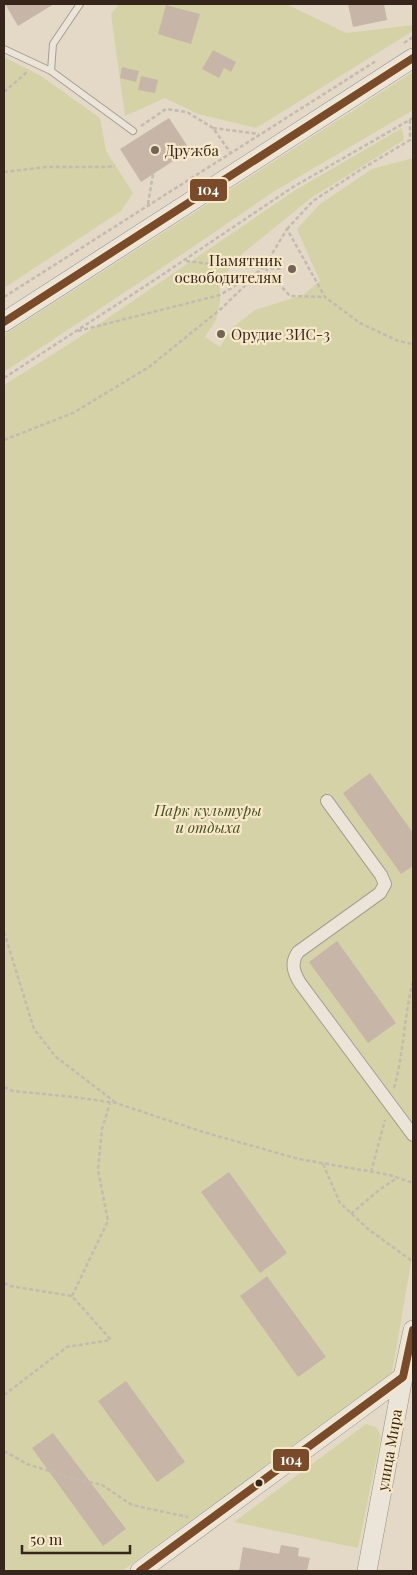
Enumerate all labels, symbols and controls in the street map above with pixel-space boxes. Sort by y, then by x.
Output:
place label: Дружба [165,140,219,160]
marker: Дружба [149,144,161,156]
line badge: 104 [189,178,228,202]
text: 104 [197,180,219,199]
place label: Памятник освободителям [174,250,282,287]
marker: Памятник освободителям [286,263,298,275]
place label: Орудие ЗИС-3 [231,324,330,344]
marker: Орудие ЗИС-3 [215,328,227,340]
park label: Парк культуры и отдыха [153,800,262,837]
street label: улица Мира [372,1407,406,1494]
line badge: 104 [272,1448,310,1472]
text: 104 [280,1450,302,1469]
unlabelled marker [254,1478,264,1488]
scale bar [22,1522,130,1554]
text: 50 m [30,1529,63,1549]

